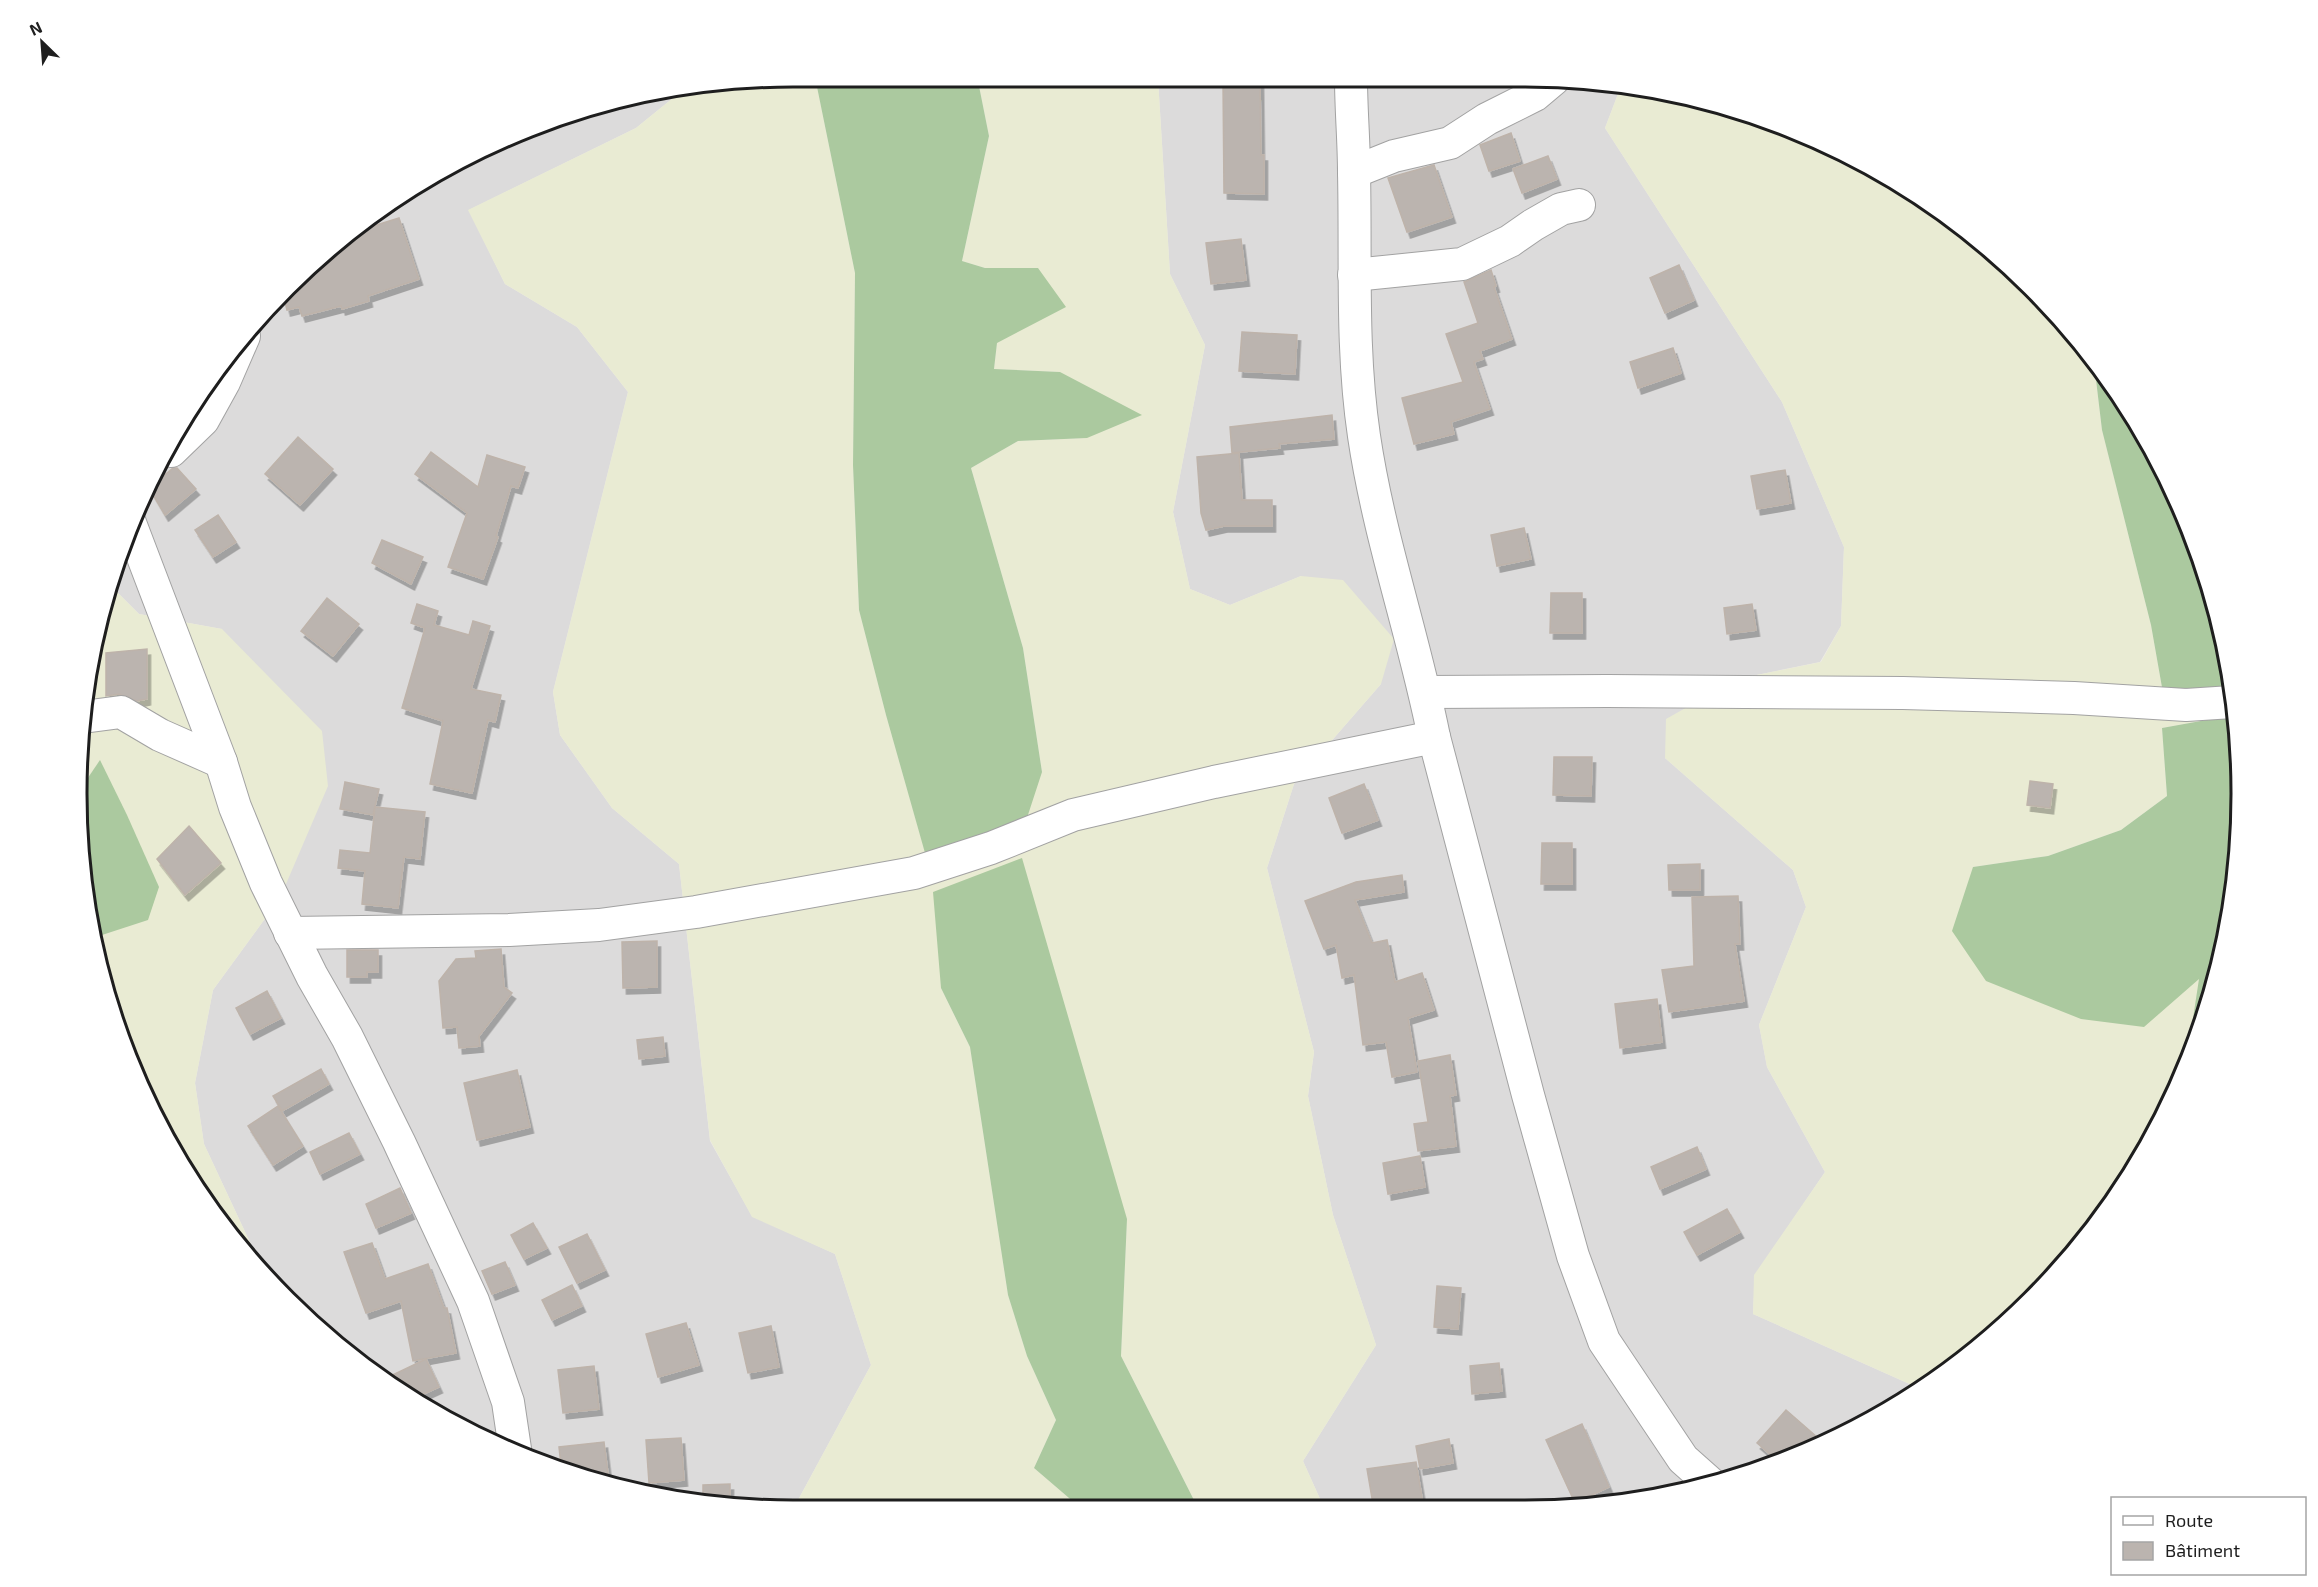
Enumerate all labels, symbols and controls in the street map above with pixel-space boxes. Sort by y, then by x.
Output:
north arrow [12,12,72,72]
text: N [26,17,45,39]
legend [2111,1497,2306,1575]
text: Route [2165,1509,2213,1531]
text: Bâtiment [2165,1539,2240,1561]

